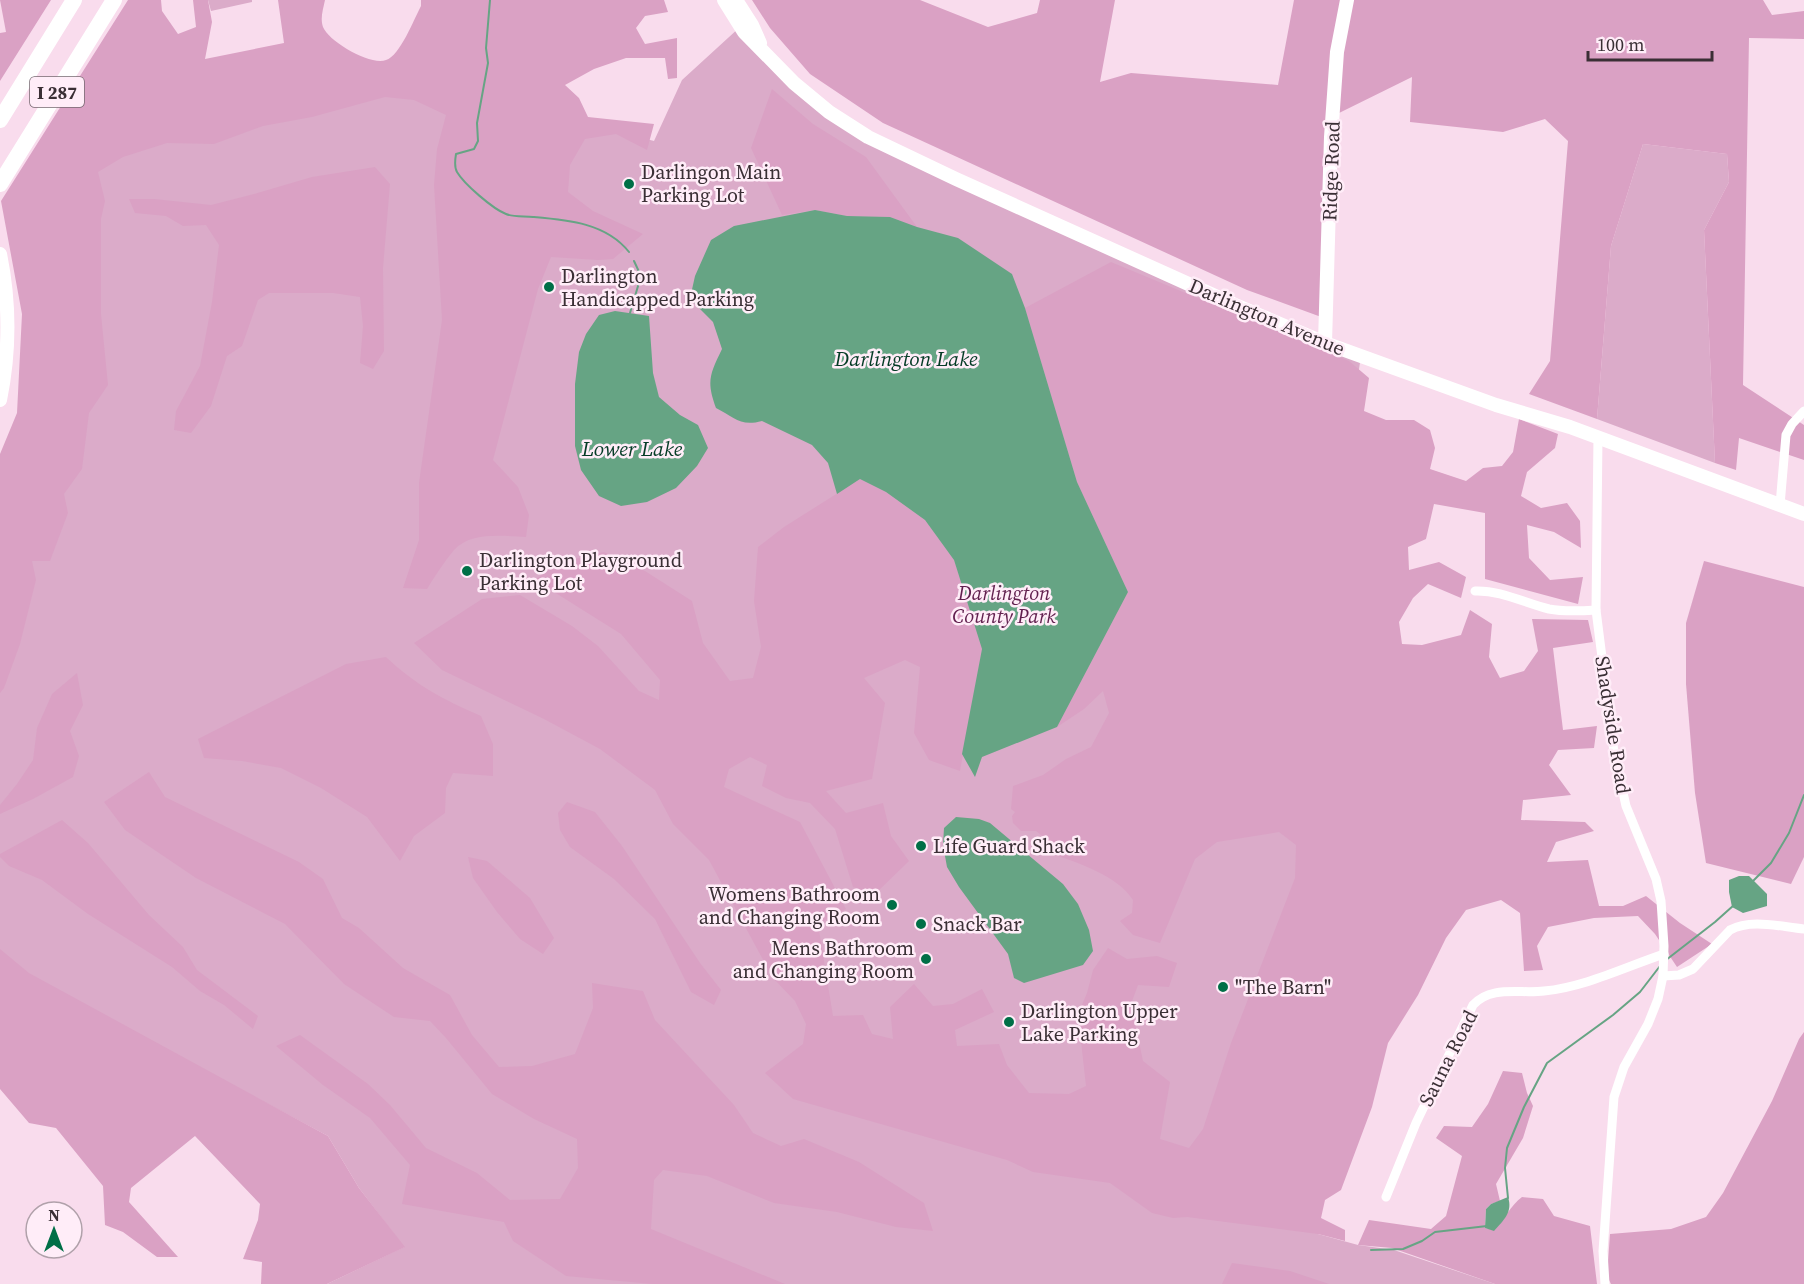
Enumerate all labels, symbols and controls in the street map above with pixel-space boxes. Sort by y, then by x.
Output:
scale bar [1588,24,1712,62]
text: 100 m [1597,32,1644,57]
road number: I 287 [30,77,84,107]
street label: Ridge Road [1315,120,1347,222]
place label: Darlingon Main Parking Lot [641,158,781,209]
marker: Darlingon Main Parking Lot [622,177,636,191]
place label: Darlington Handicapped Parking [561,262,754,313]
street label: Darlington Avenue [1185,272,1349,362]
marker: Darlington Handicapped Parking [542,280,556,294]
water label: Darlington Lake [834,344,978,373]
water label: Lower Lake [581,434,683,463]
place label: Darlington Playground Parking Lot [479,546,683,597]
marker: Darlington Playground Parking Lot [460,564,474,578]
park label: Darlington County Park [952,579,1056,630]
street label: Shadyside Road [1588,654,1638,797]
place label: Life Guard Shack [933,832,1085,860]
marker: Life Guard Shack [914,839,928,853]
place label: Womens Bathroom and Changing Room [699,880,880,931]
marker: Womens Bathroom and Changing Room [885,898,899,912]
place label: Snack Bar [933,910,1022,938]
marker: Snack Bar [914,917,928,931]
place label: Mens Bathroom and Changing Room [733,934,914,985]
marker: Mens Bathroom and Changing Room [919,952,933,966]
place label: "The Barn" [1235,973,1331,1001]
marker: "The Barn" [1216,980,1230,994]
place label: Darlington Upper Lake Parking [1021,997,1178,1048]
street label: Sauna Road [1412,1005,1484,1111]
marker: Darlington Upper Lake Parking [1002,1015,1016,1029]
north arrow [24,1200,84,1260]
text: N [48,1204,60,1226]

